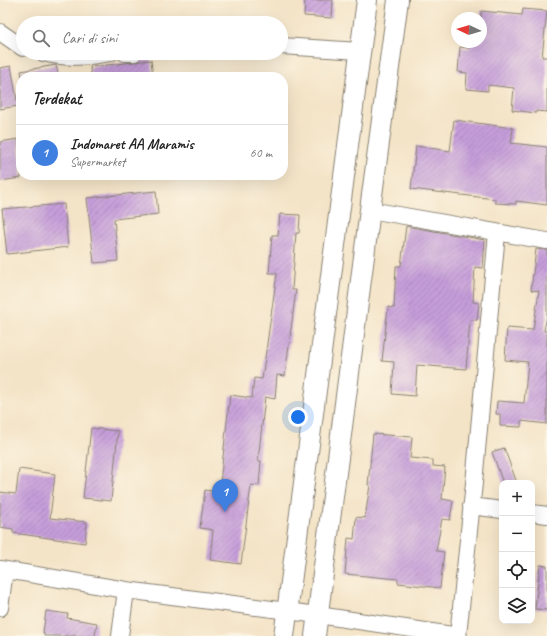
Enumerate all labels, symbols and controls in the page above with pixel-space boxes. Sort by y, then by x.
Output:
north arrow [451,12,487,48]
search box [16,16,288,60]
icon: search [30,27,52,49]
text: Cari di sini [62,29,117,48]
text: Terdekat [32,88,82,109]
text: Indomaret AA Maramis [70,135,194,154]
text: 1 [42,145,48,161]
text: 60 m [250,145,272,161]
text: Supermarket [70,154,125,170]
your location [288,407,308,427]
pin: 1 [212,479,238,512]
map controls [499,480,535,624]
button: + [499,480,535,516]
button: − [499,516,535,552]
button: locate [499,552,535,588]
button: layers [499,588,535,624]

